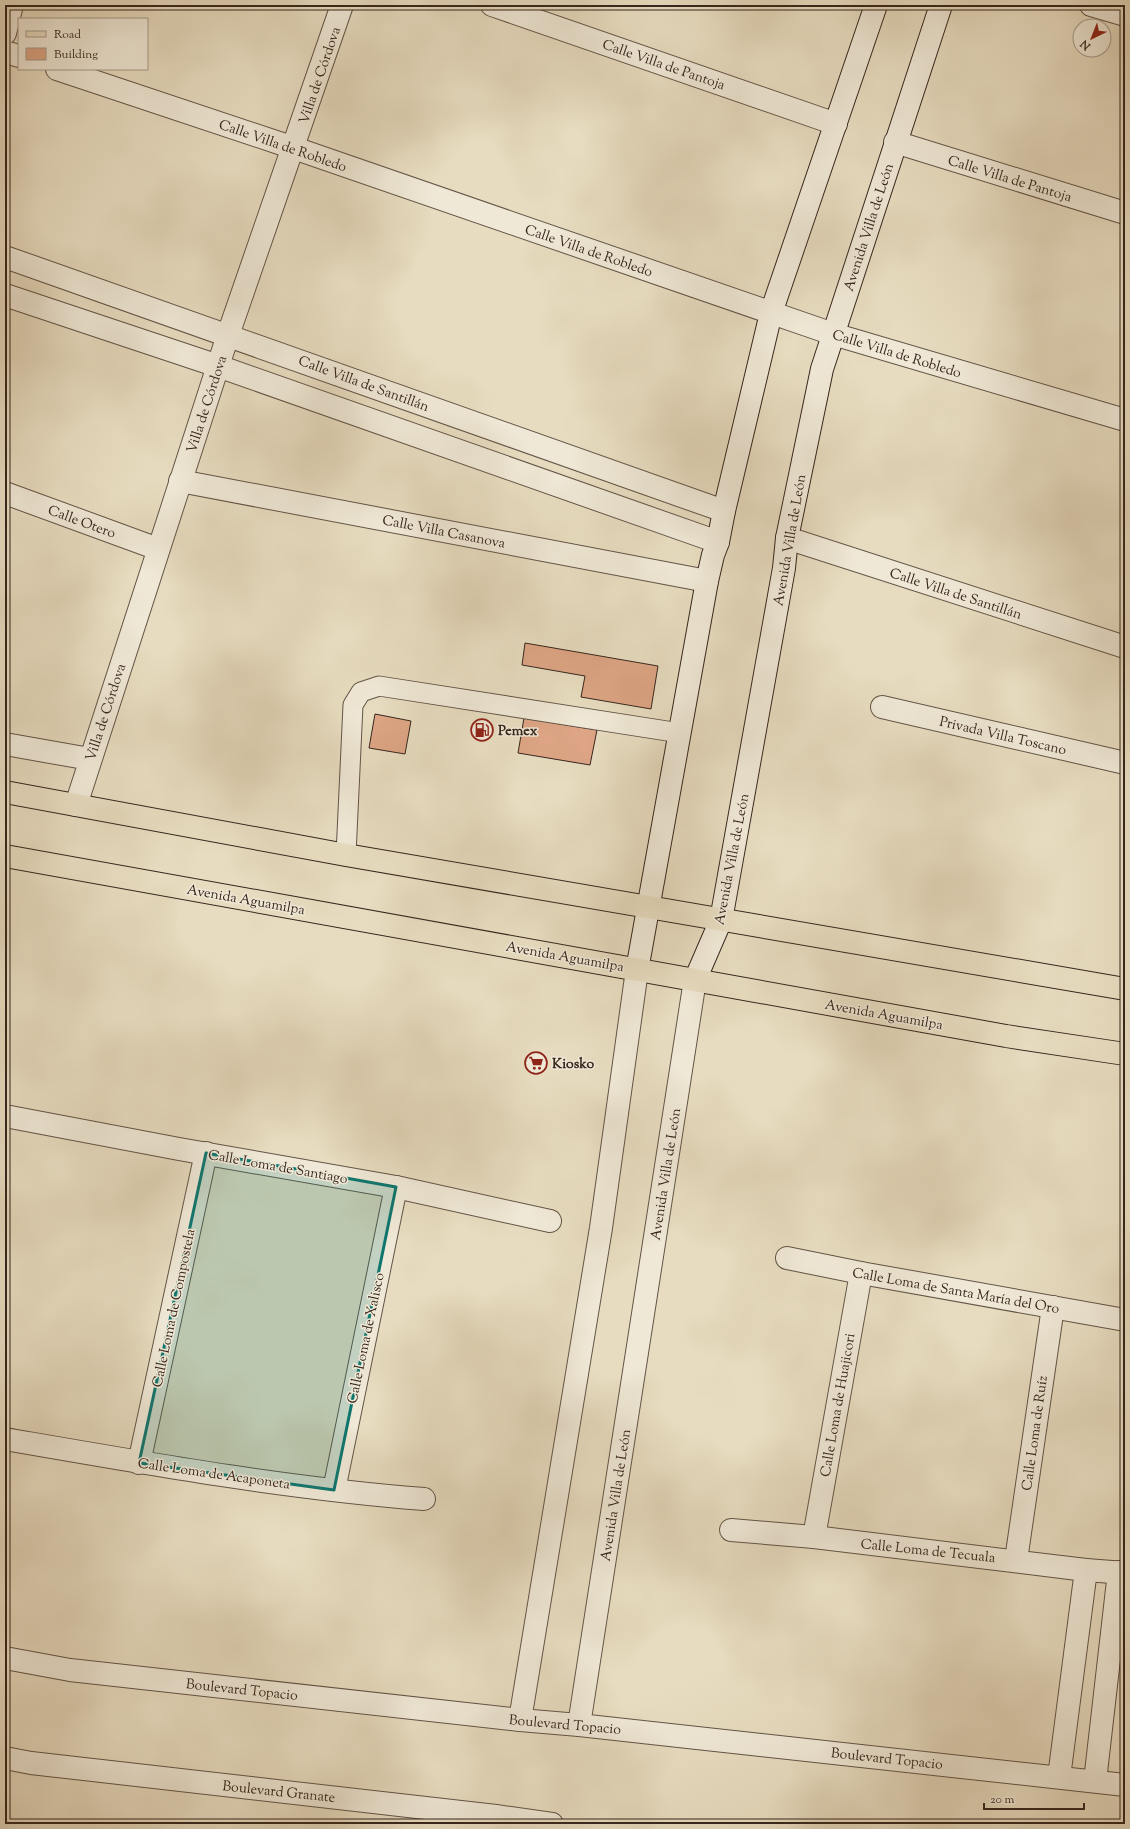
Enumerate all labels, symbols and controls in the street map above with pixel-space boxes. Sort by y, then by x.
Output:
legend [18,18,148,70]
north arrow [1072,18,1112,58]
street label: Villa de Córdova [295,24,347,127]
text: Road [54,26,81,44]
street label: Calle Villa de Pantoja [599,35,728,96]
text: N [1077,36,1095,54]
text: Building [54,46,98,64]
street label: Calle Villa de Robledo [216,116,349,178]
street label: Calle Villa de Pantoja [945,152,1074,208]
street label: Avenida Villa de León [840,161,900,294]
street label: Calle Villa de Robledo [522,221,655,283]
street label: Calle Villa de Robledo [829,326,964,384]
street label: Calle Villa de Santillán [295,352,432,418]
street label: Villa de Córdova [183,353,233,456]
street label: Avenida Villa de León [770,473,812,608]
street label: Calle Otero [45,501,118,545]
street label: Calle Villa Casanova [380,511,507,555]
street label: Calle Villa de Santillán [887,564,1024,626]
street label: Villa de Córdova [82,661,132,764]
street label: Privada Villa Toscano [937,713,1068,761]
fuel station icon: Pemex [469,717,495,743]
place label: Pemex [498,722,538,742]
street label: Avenida Villa de León [710,792,756,927]
street label: Avenida Aguamilpa [185,881,307,921]
street label: Avenida Aguamilpa [504,938,626,978]
street label: Avenida Aguamilpa [823,996,945,1036]
supermarket icon: Kiosko [523,1050,549,1076]
place label: Kiosko [552,1055,595,1075]
street label: Avenida Villa de León [647,1107,687,1242]
street label: Calle Loma de Santiago [206,1146,349,1190]
street label: Calle Loma de Compostela [148,1227,202,1390]
street label: Calle Loma de Santa María del Oro [851,1264,1061,1320]
street label: Calle Loma de Xalisco [343,1271,391,1406]
street label: Calle Loma de Huajicori [816,1332,861,1479]
street label: Calle Loma de Ruíz [1018,1374,1054,1492]
street label: Avenida Villa de León [597,1428,637,1563]
street label: Calle Loma de Acaponeta [136,1454,292,1496]
street label: Calle Loma de Tecuala [859,1535,997,1569]
street label: Boulevard Topacio [185,1675,299,1707]
street label: Boulevard Topacio [508,1711,622,1741]
street label: Boulevard Topacio [830,1744,944,1776]
street label: Boulevard Granate [221,1777,336,1809]
scale bar [984,1785,1084,1811]
text: 20 m [990,1791,1015,1809]

